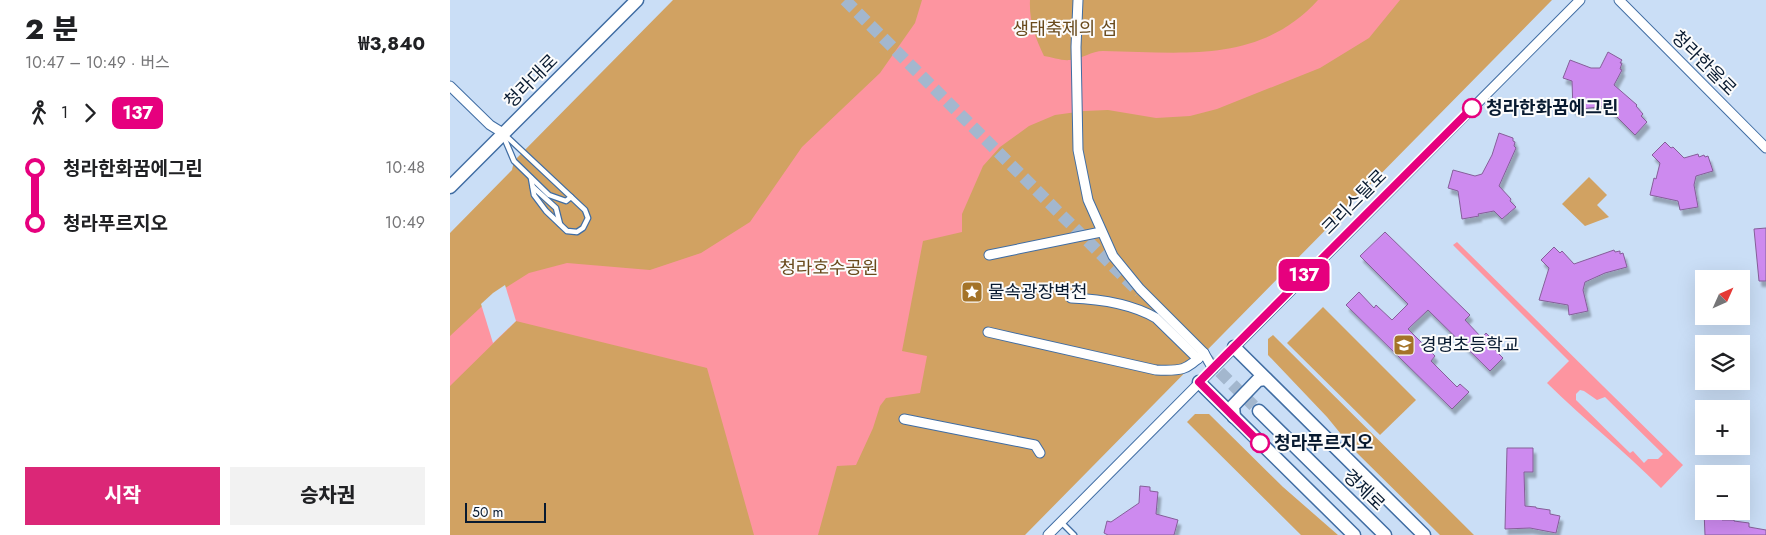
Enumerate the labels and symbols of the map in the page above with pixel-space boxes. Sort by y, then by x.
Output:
park label: 생태축제의 섬 [1013,16,1117,42]
street label: 청라한울로 [1666,25,1742,101]
street label: 청라대로 [498,48,564,114]
place label: 청라한화꿈에그린 [1486,95,1618,121]
marker: 청라한화꿈에그린 [1462,98,1482,118]
street label: 크리스탈로 [1316,164,1392,240]
park label: 청라호수공원 [779,255,879,281]
line badge: 137 [1275,259,1333,291]
north arrow [1695,270,1750,325]
place label: 물속광장벽천 [988,279,1087,305]
place icon: 물속광장벽천 [960,280,984,304]
place label: 경명초등학교 [1420,332,1519,358]
school or university icon: 경명초등학교 [1392,333,1416,357]
place label: 청라푸르지오 [1274,430,1373,456]
marker: 청라푸르지오 [1250,433,1270,453]
street label: 경제로 [1337,463,1391,517]
scale bar [465,500,546,523]

